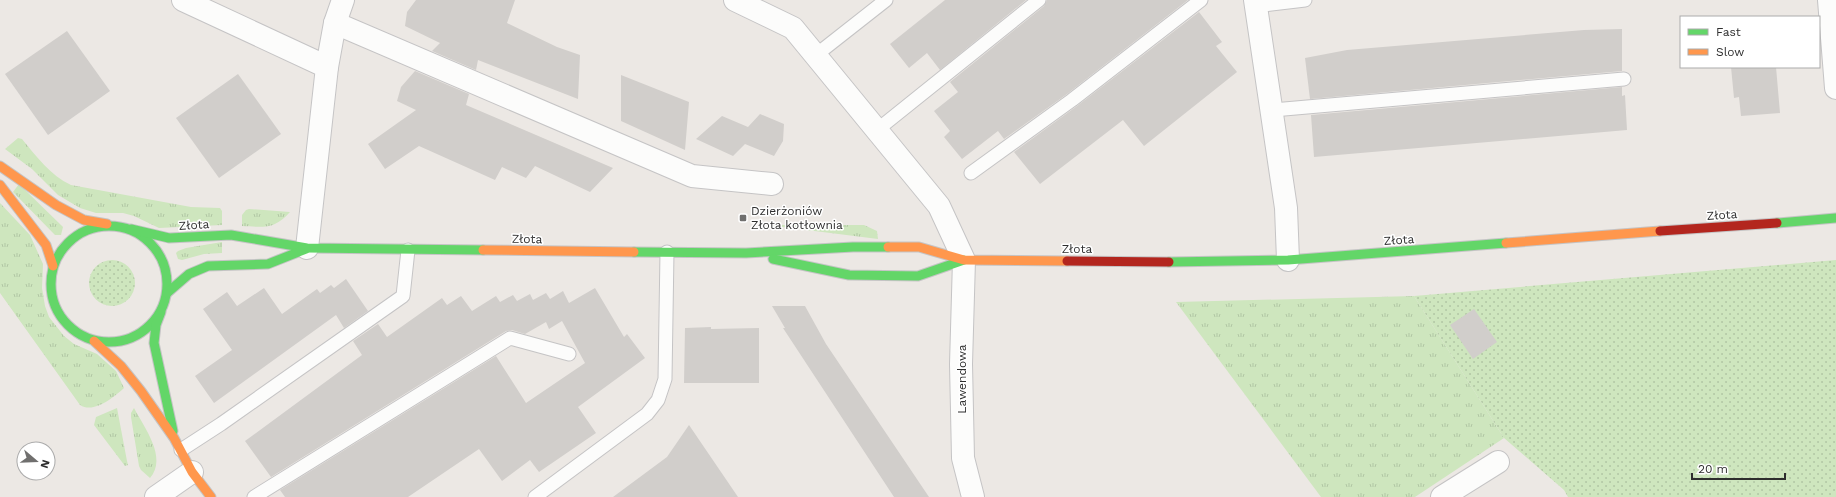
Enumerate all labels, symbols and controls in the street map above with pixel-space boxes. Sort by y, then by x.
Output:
legend [1680,16,1820,68]
text: Fast [1716,25,1741,39]
text: Slow [1716,45,1744,59]
place label: Dzierżoniów Złota kotłownia [751,204,843,232]
street label: Złota [1706,207,1738,223]
marker: Dzierżoniów Złota kotłownia [738,213,748,223]
street label: Złota [178,217,210,233]
street label: Złota [512,232,543,246]
street label: Złota [1383,232,1415,248]
street label: Złota [1062,242,1092,256]
street label: Lawendowa [955,344,969,414]
north arrow [16,441,56,481]
scale bar [1692,455,1785,481]
text: N [38,458,52,470]
text: 20 m [1698,462,1728,476]

